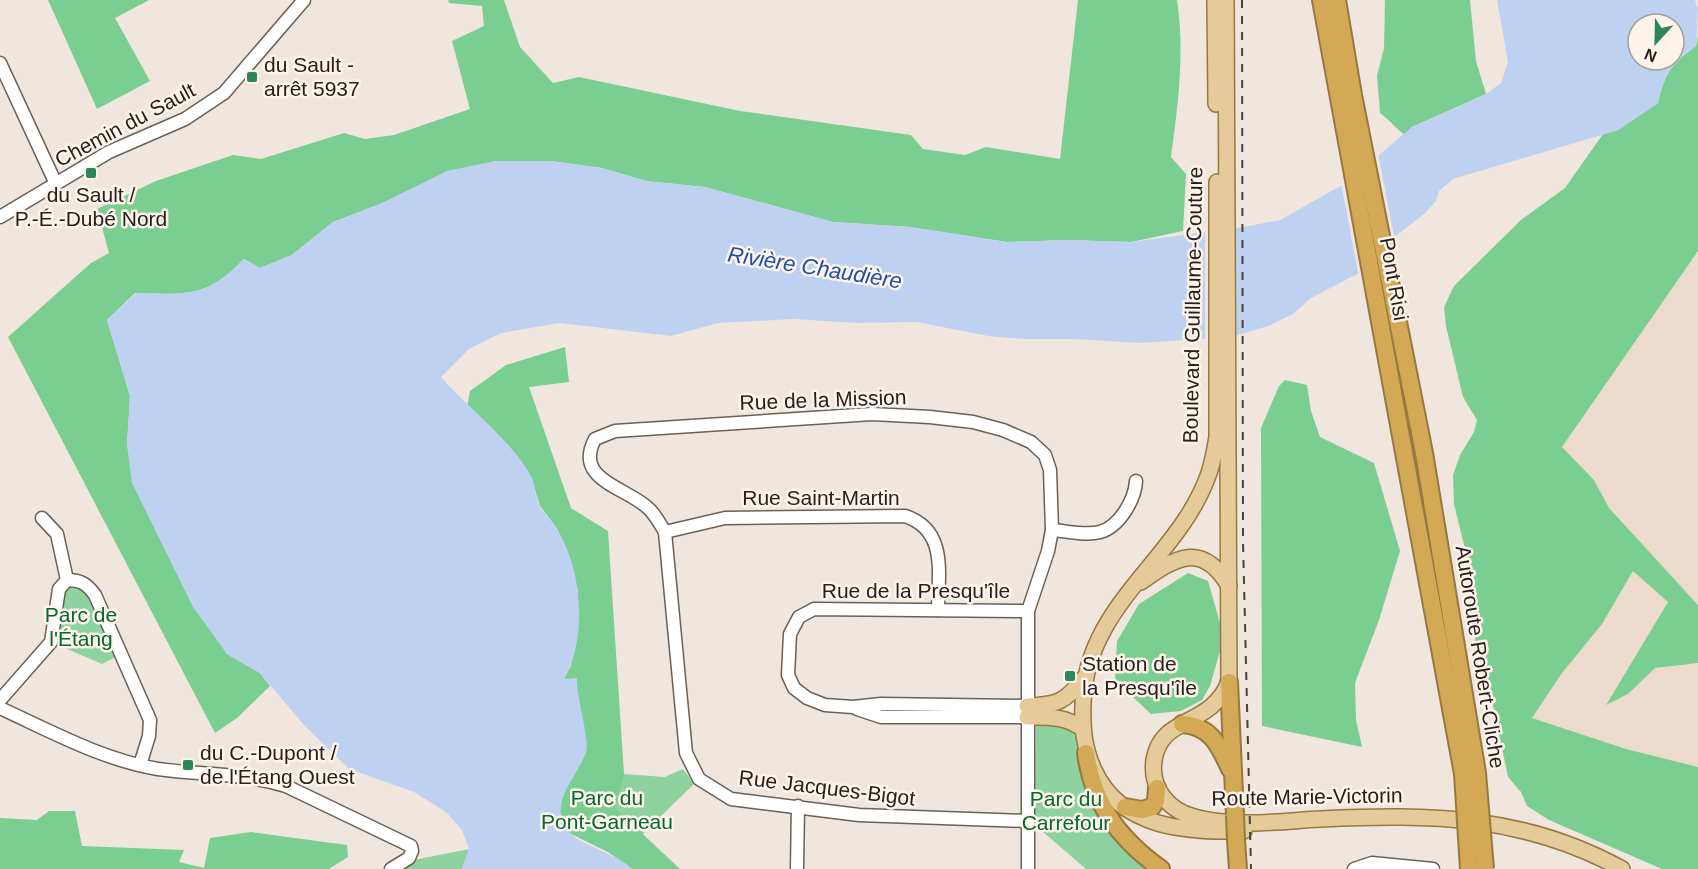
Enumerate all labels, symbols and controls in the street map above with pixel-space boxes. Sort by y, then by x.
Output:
north arrow [1626,12,1686,72]
text: N [1642,45,1659,65]
place label: du Sault - arrêt 5937 [264,53,360,100]
marker: du Sault - arrêt 5937 [245,70,259,84]
street label: Chemin du Sault [51,78,199,171]
marker: du Sault / P.-É.-Dubé Nord [84,166,98,180]
street label: Boulevard Guillaume-Couture [1179,166,1206,443]
place label: du Sault / P.-É.-Dubé Nord [15,183,167,230]
street label: Pont Risi [1376,236,1413,322]
water label: Rivière Chaudière [726,241,904,294]
street label: Rue de la Mission [739,385,907,414]
street label: Rue Saint-Martin [742,486,900,509]
street label: Autoroute Robert-Cliche [1452,544,1509,770]
street label: Rue de la Presqu'île [822,579,1010,602]
park label: Parc de l'Étang [45,603,117,650]
place label: Station de la Presqu'île [1082,652,1197,699]
marker: Station de la Presqu'île [1063,669,1077,683]
place label: du C.-Dupont / de l'Étang Ouest [200,741,355,788]
marker: du C.-Dupont / de l'Étang Ouest [181,758,195,772]
street label: Rue Jacques-Bigot [738,765,917,810]
street label: Route Marie-Victorin [1211,783,1403,810]
park label: Parc du Pont-Garneau [541,786,673,833]
park label: Parc du Carrefour [1022,787,1110,834]

